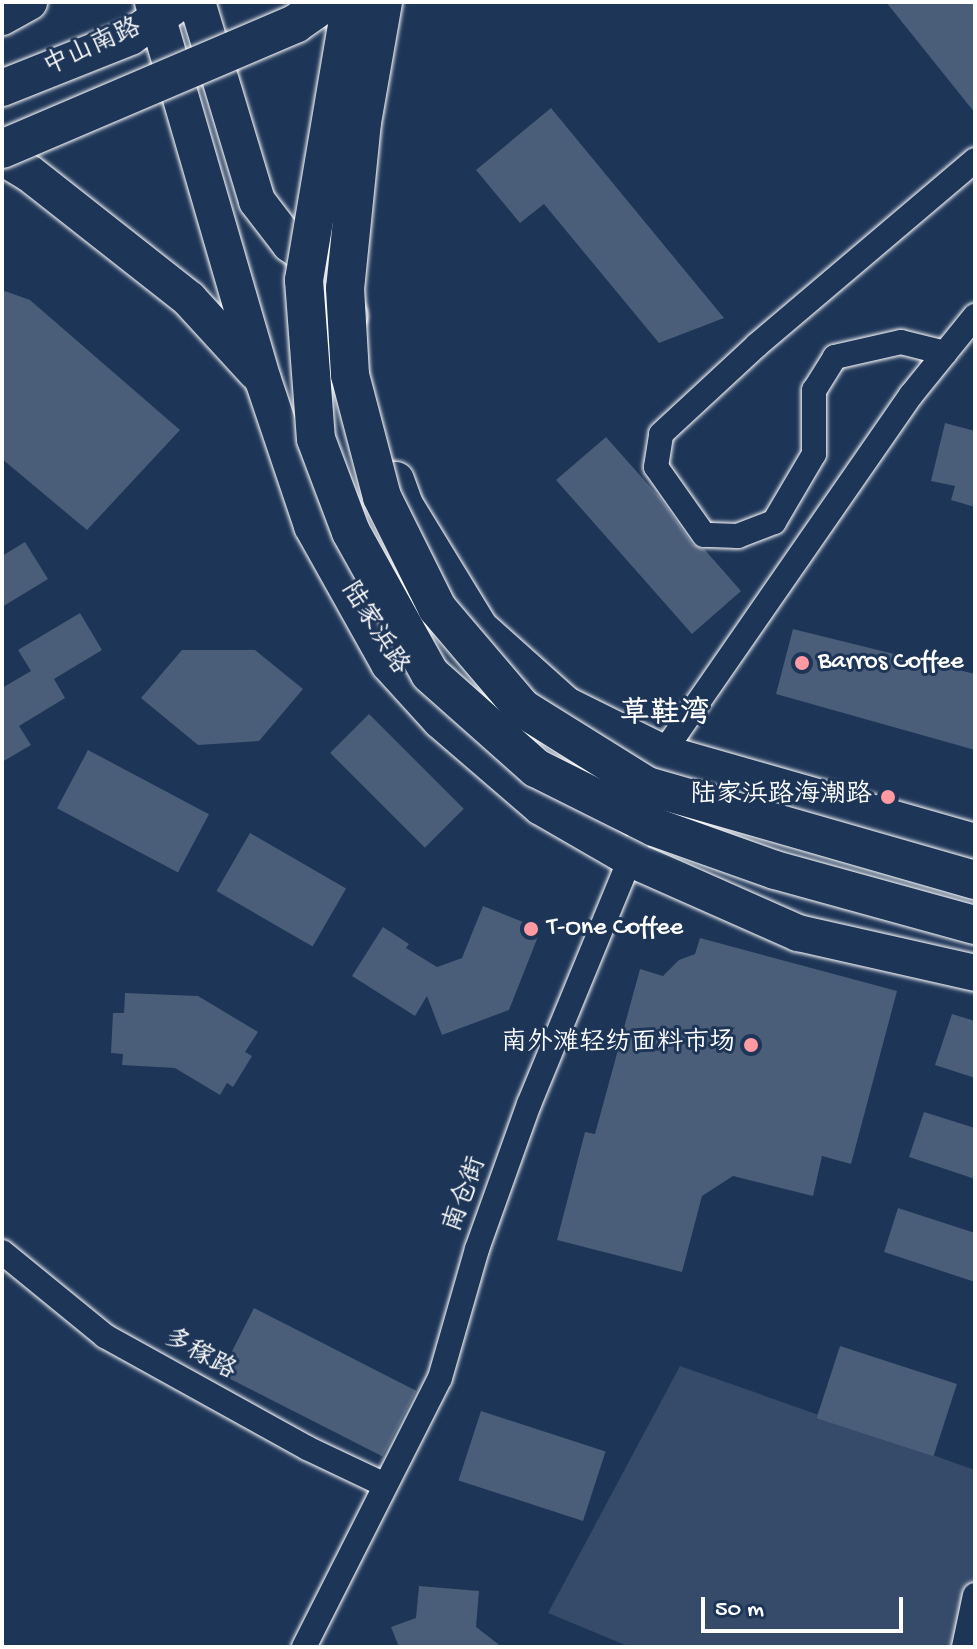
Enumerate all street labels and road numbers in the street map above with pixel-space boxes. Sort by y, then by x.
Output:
street label: 中山南路 [39,14,147,84]
street label: 陆家浜路 [332,577,414,681]
street label: 南仓街 [439,1153,495,1237]
street label: 多稼路 [157,1323,241,1389]

